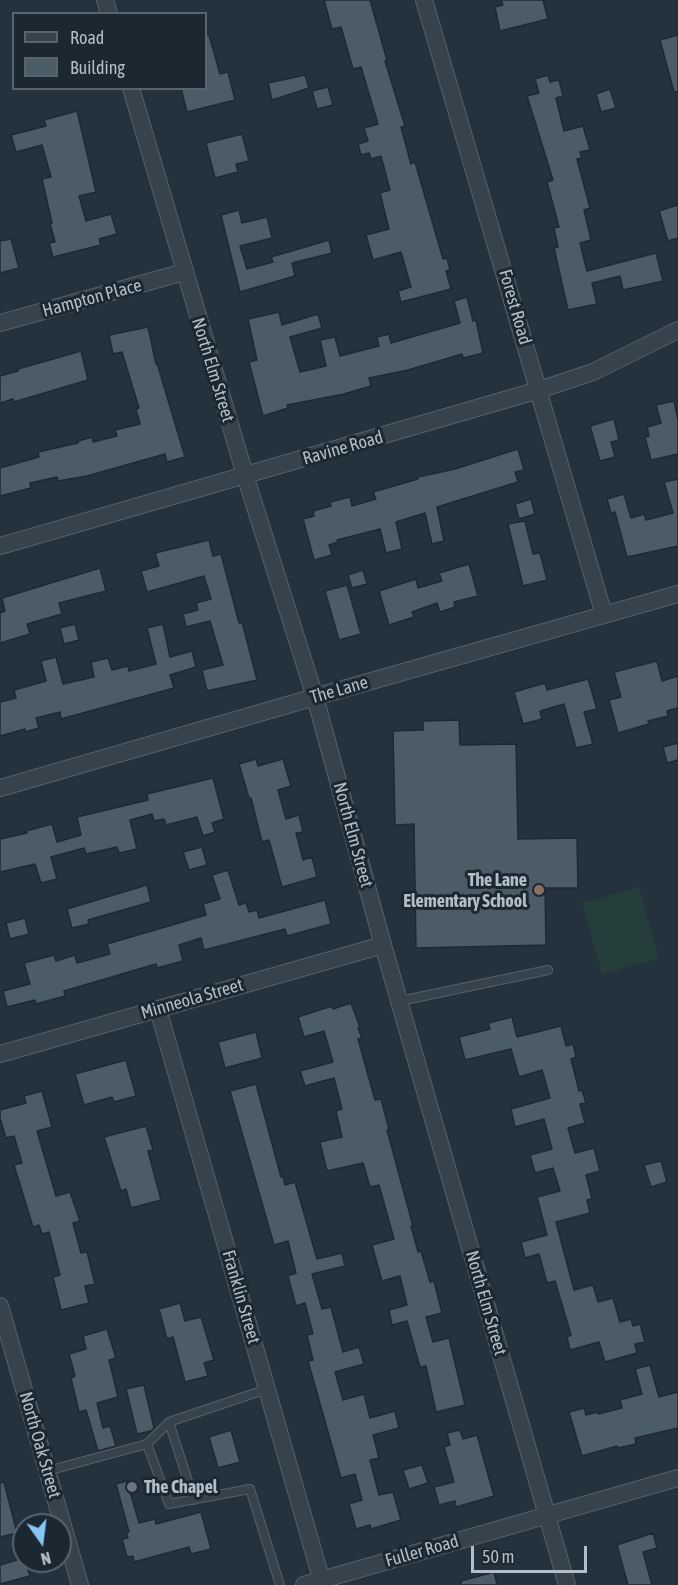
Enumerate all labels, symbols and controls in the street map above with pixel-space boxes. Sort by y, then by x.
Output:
legend [12,12,207,90]
text: Road [70,27,104,48]
text: Building [70,57,125,78]
street label: Forest Road [494,267,536,347]
street label: Hampton Place [40,274,144,322]
street label: North Elm Street [187,315,239,425]
street label: Ravine Road [300,426,386,470]
street label: The Lane [308,671,370,709]
street label: North Elm Street [329,780,377,890]
place label: The Lane Elementary School [403,869,527,912]
marker: The Lane Elementary School [532,883,546,897]
street label: Minneola Street [138,974,246,1024]
street label: Franklin Street [217,1248,265,1346]
street label: North Elm Street [461,1248,511,1358]
street label: North Oak Street [15,1389,65,1501]
place label: The Chapel [144,1476,218,1498]
marker: The Chapel [125,1480,139,1494]
north arrow [12,1513,72,1573]
street label: Fuller Road [383,1530,461,1572]
scale bar [474,1534,590,1572]
text: 50 m [482,1546,514,1567]
text: N [39,1549,53,1568]

